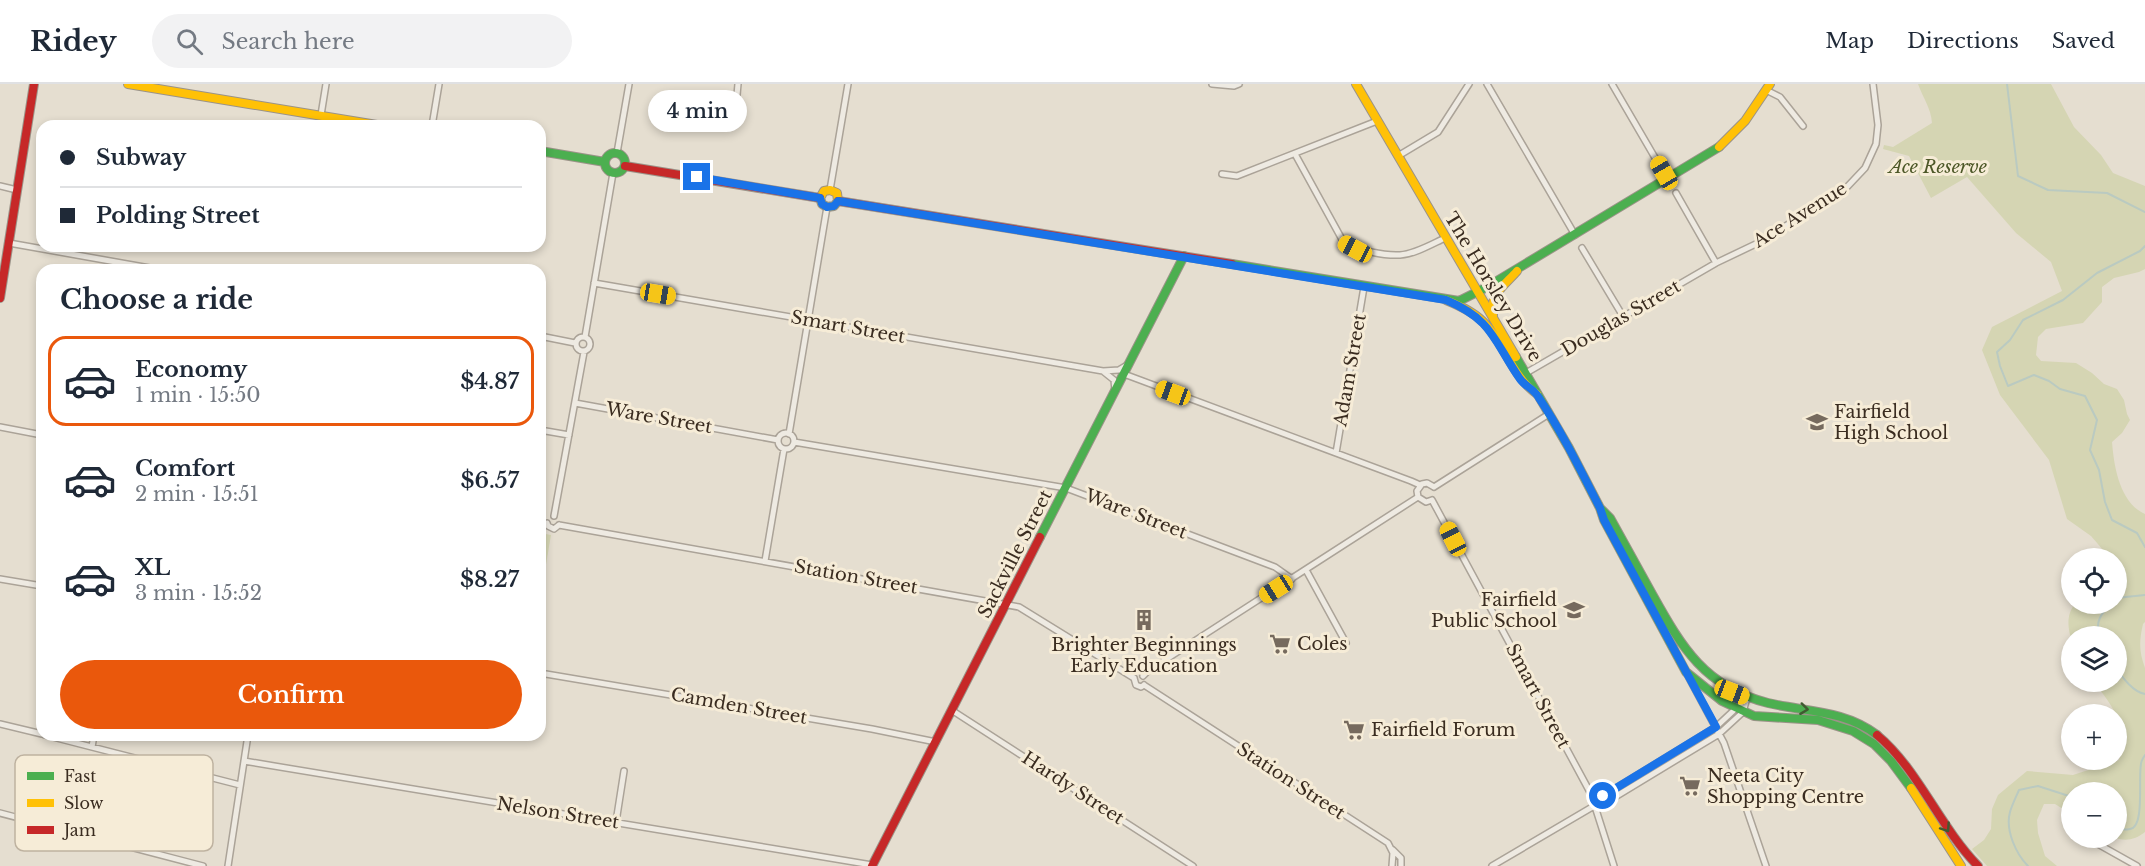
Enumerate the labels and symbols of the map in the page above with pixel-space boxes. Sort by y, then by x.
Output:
callout: 4 min [648,90,746,132]
car [1647,153,1681,193]
park label: Ace Reserve [1887,156,1987,178]
route end [683,163,710,190]
street label: Ace Avenue [1748,177,1851,253]
street label: The Horsley Drive [1440,208,1546,366]
car [1335,233,1375,265]
street label: Douglas Street [1558,275,1685,361]
car [639,282,677,306]
street label: Smart Street [789,306,907,348]
street label: Adam Street [1329,312,1371,429]
car [1153,378,1193,408]
street label: Ware Street [603,398,714,438]
place label: Fairfield High School [1834,401,1948,444]
school or university icon: Fairfield High School [1805,410,1829,434]
street label: Ware Street [1081,484,1190,544]
street label: Sackville Street [973,486,1057,622]
car [1437,519,1469,559]
street label: Station Street [793,555,920,599]
car [1256,572,1296,606]
place label: Fairfield Public School [1431,589,1557,632]
school or university icon: Fairfield Public School [1562,598,1586,622]
building icon: Brighter Beginnings Early Education [1132,608,1156,632]
supermarket icon: Coles [1268,632,1292,656]
place label: Coles [1297,633,1348,655]
place label: Brighter Beginnings Early Education [1051,634,1237,677]
street label: Smart Street [1501,640,1575,752]
car [1712,677,1752,707]
street label: Camden Street [669,683,809,729]
one-way arrow [1800,702,1809,715]
supermarket icon: Fairfield Forum [1342,718,1366,742]
place label: Fairfield Forum [1371,719,1515,741]
street label: Station Street [1233,738,1349,824]
street label: Hardy Street [1018,747,1128,829]
legend [15,755,213,851]
place label: Neeta City Shopping Centre [1707,765,1864,808]
text: Fast [64,766,96,786]
supermarket icon: Neeta City Shopping Centre [1678,774,1702,798]
route start [1589,782,1616,809]
street label: Nelson Street [495,792,621,834]
text: Slow [64,793,104,813]
text: Jam [62,820,96,840]
one-way arrow [1939,821,1950,832]

